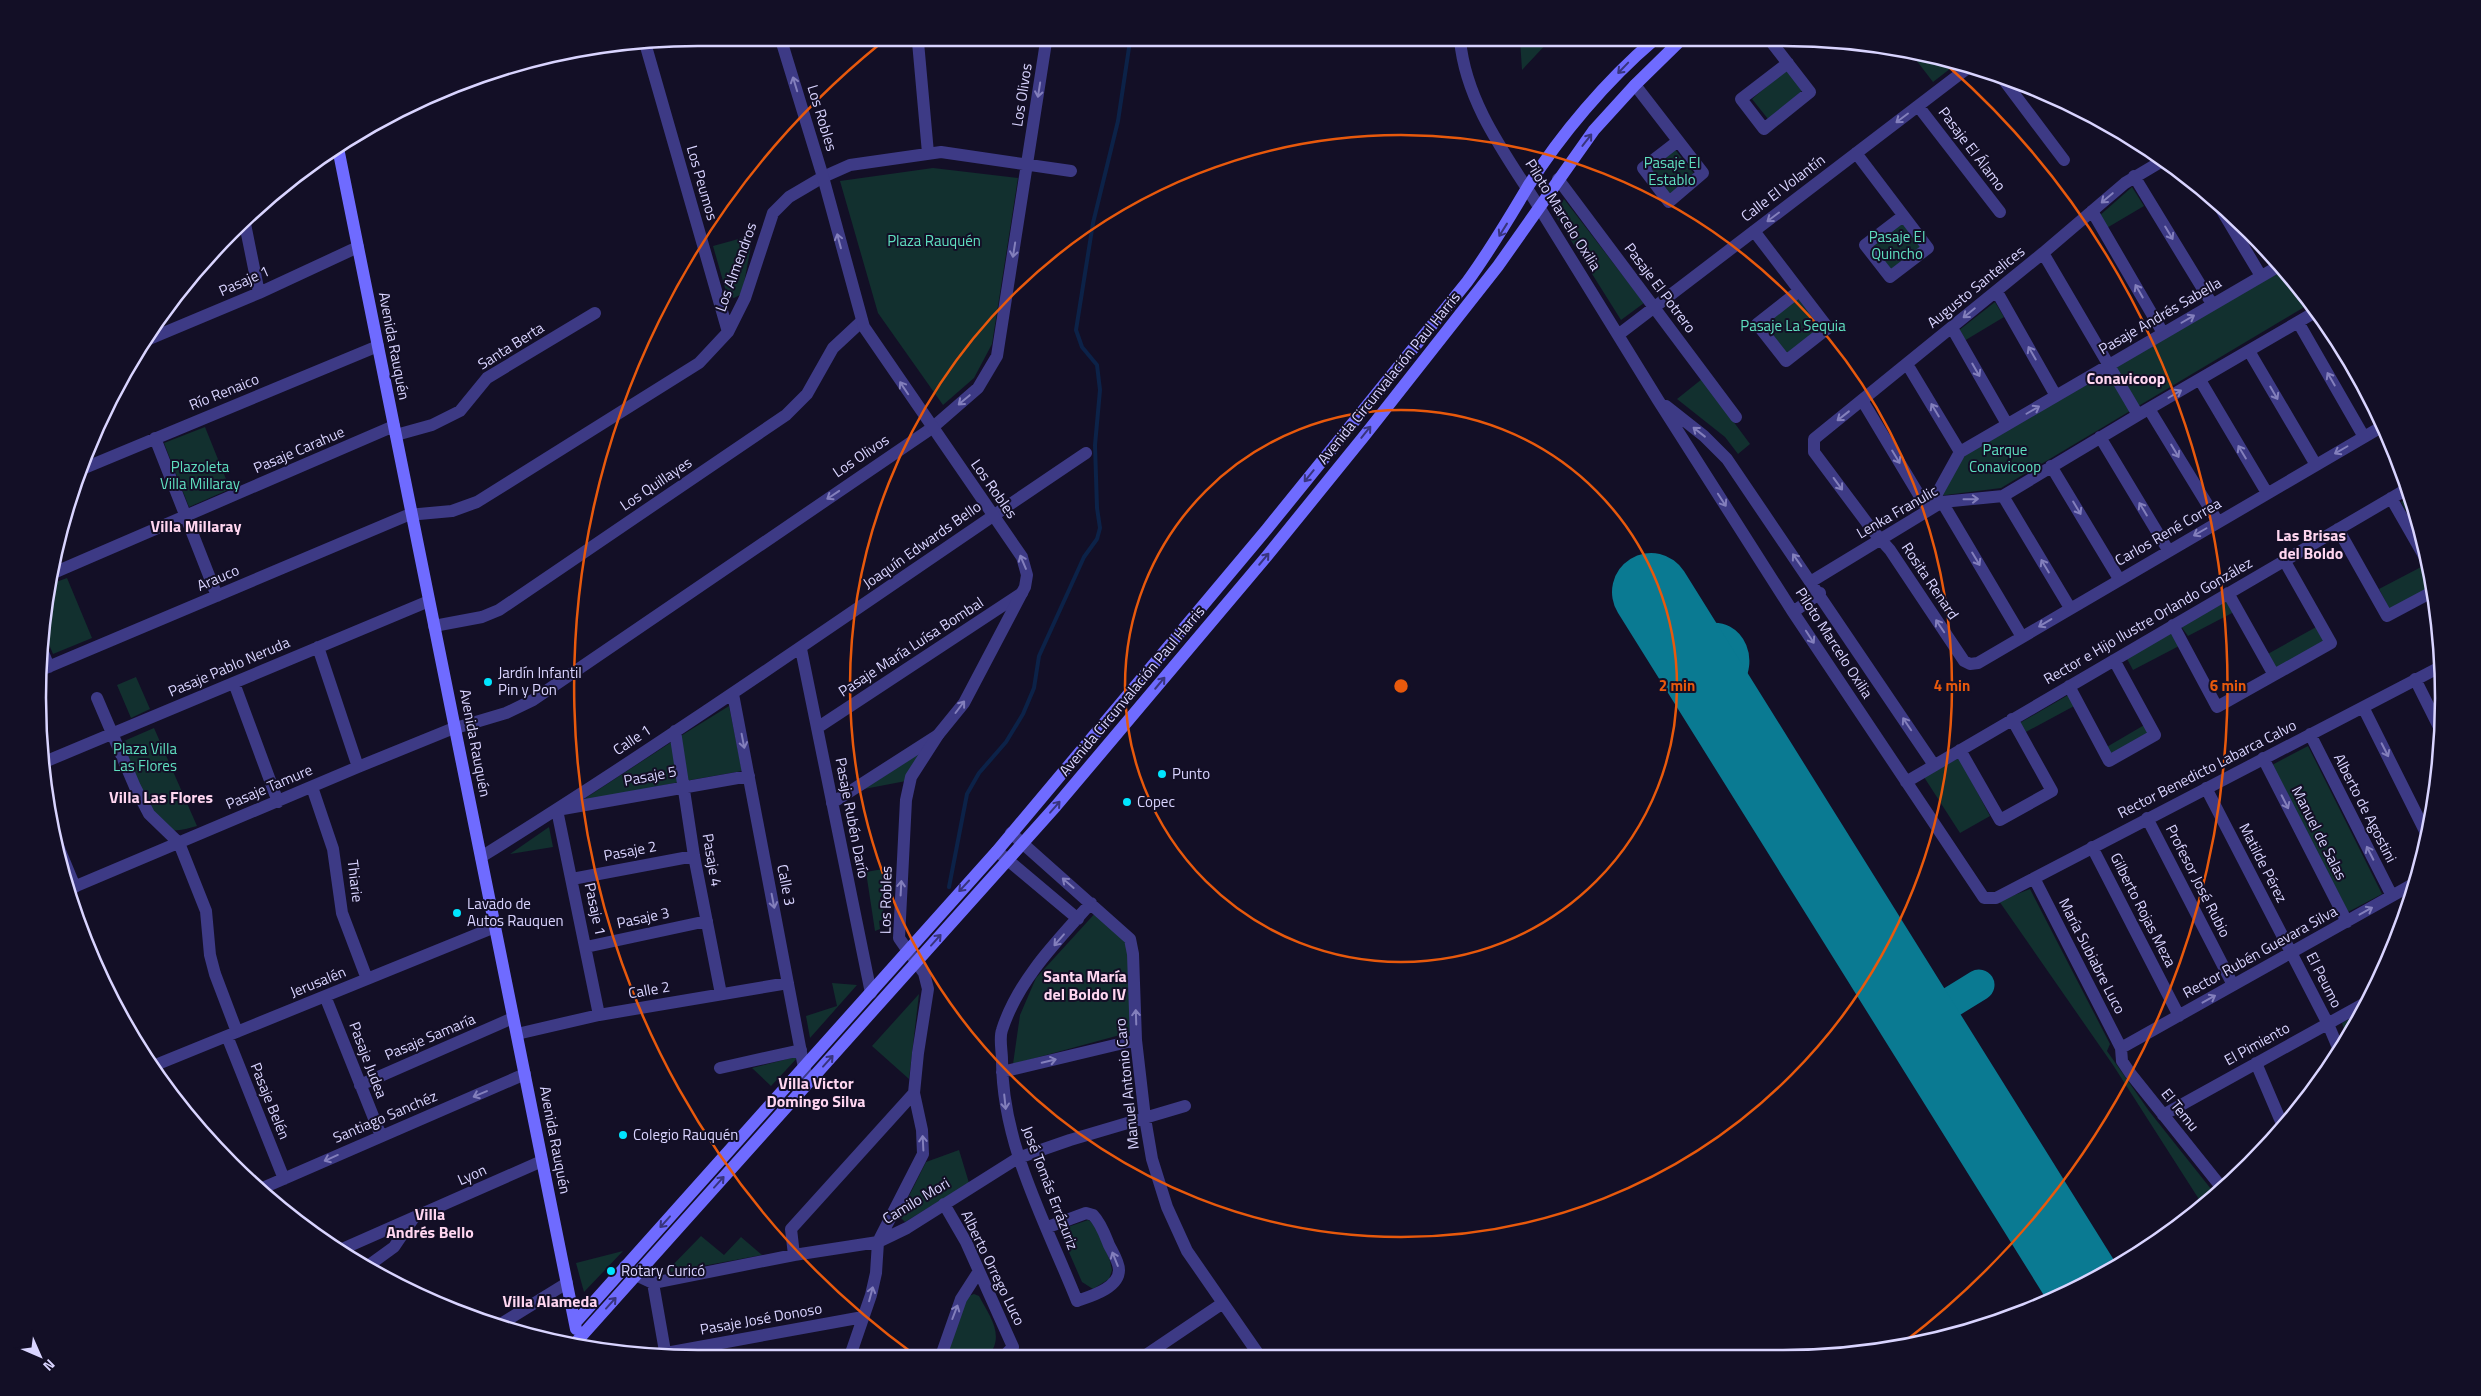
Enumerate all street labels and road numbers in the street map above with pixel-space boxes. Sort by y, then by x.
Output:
street label: Los Olivos [1005,62,1038,128]
street label: Los Robles [802,82,843,154]
street label: Pasaje El Álamo [1933,102,2012,196]
street label: Los Peumos [681,143,724,223]
street label: Calle El Volantín [1736,148,1830,227]
street label: Piloto Marcelo Oxilia [1520,154,1607,276]
street label: Los Almendros [709,219,762,315]
street label: Pasaje El Potrero [1619,238,1702,338]
street label: Augusto Santelices [1922,240,2030,333]
street label: Pasaje 1 [215,259,273,302]
street label: Pasaje Andrés Sabella [2094,271,2226,360]
street label: Avenida Circunvalación Paul Harris [1312,286,1466,469]
street label: Avenida Rauquén [373,290,416,402]
street label: Santa Berta [473,316,549,375]
street label: Río Renaico [185,367,262,416]
street label: Pasaje Carahue [250,420,348,479]
street label: Los Olivos [828,428,894,483]
street label: Los Quillayes [615,451,696,516]
street label: Los Robles [965,454,1023,523]
street label: Lenka Franulic [1852,479,1942,544]
street label: Carlos René Correa [2110,492,2226,571]
street label: Joaquín Edwards Bello [858,495,986,594]
street label: Rosita Renard [1896,538,1965,624]
street label: Rector e Hijo Ilustre Orlando González [2039,551,2257,690]
street label: Arauco [193,558,243,597]
street label: Piloto Marcelo Oxilia [1790,583,1879,703]
street label: Pasaje María Luísa Bombal [834,591,988,702]
street label: Avenida Circunvalación Paul Harris [1053,600,1210,781]
street label: Pasaje Pablo Neruda [164,630,294,703]
street label: Avenida Rauquén [454,687,497,799]
street label: Rector Benedicto Labarca Calvo [2113,713,2300,824]
street label: Calle 1 [608,718,656,761]
street label: Alberto de Agostini [2328,749,2403,866]
street label: Pasaje Rubén Darío [830,756,875,880]
street label: Pasaje Tamure [222,758,316,815]
street label: Pasaje 5 [622,759,678,792]
street label: Manuel de Salas [2286,782,2353,884]
street label: Matilde Pérez [2233,819,2293,907]
street label: Profesor José Rubio [2160,820,2237,941]
street label: Pasaje 4 [697,832,728,888]
street label: Pasaje 2 [602,834,658,867]
street label: Gilberto Rojas Meza [2105,849,2182,971]
street label: Thiarie [341,858,370,904]
street label: Calle 3 [771,862,802,908]
street label: Los Robles [873,866,898,934]
street label: Pasaje 1 [579,880,612,937]
street label: María Subiabre Luco [2053,894,2132,1018]
street label: Rector Rubén Guevara Silva [2178,899,2342,1004]
street label: Pasaje 3 [614,901,671,934]
street label: El Peumo [2301,948,2348,1012]
street label: Jerusalén [286,960,349,1003]
street label: Calle 2 [626,975,672,1004]
street label: Pasaje Samaría [381,1007,479,1066]
street label: El Pimiento [2220,1016,2294,1071]
street label: Manuel Antonio Caro [1108,1017,1145,1151]
street label: Pasaje Judea [343,1018,394,1102]
street label: Pasaje Belén [245,1059,296,1143]
street label: El Temu [2156,1083,2205,1136]
street label: Santiago Sanchéz [329,1084,441,1149]
street label: Avenida Rauquén [534,1084,577,1196]
street label: José Tomás Errázuriz [1016,1123,1085,1253]
street label: Lyon [454,1158,490,1191]
street label: Camilo Mori [878,1171,954,1230]
street label: Alberto Orrego Luco [956,1206,1031,1329]
street label: Pasaje José Donoso [698,1296,824,1341]

